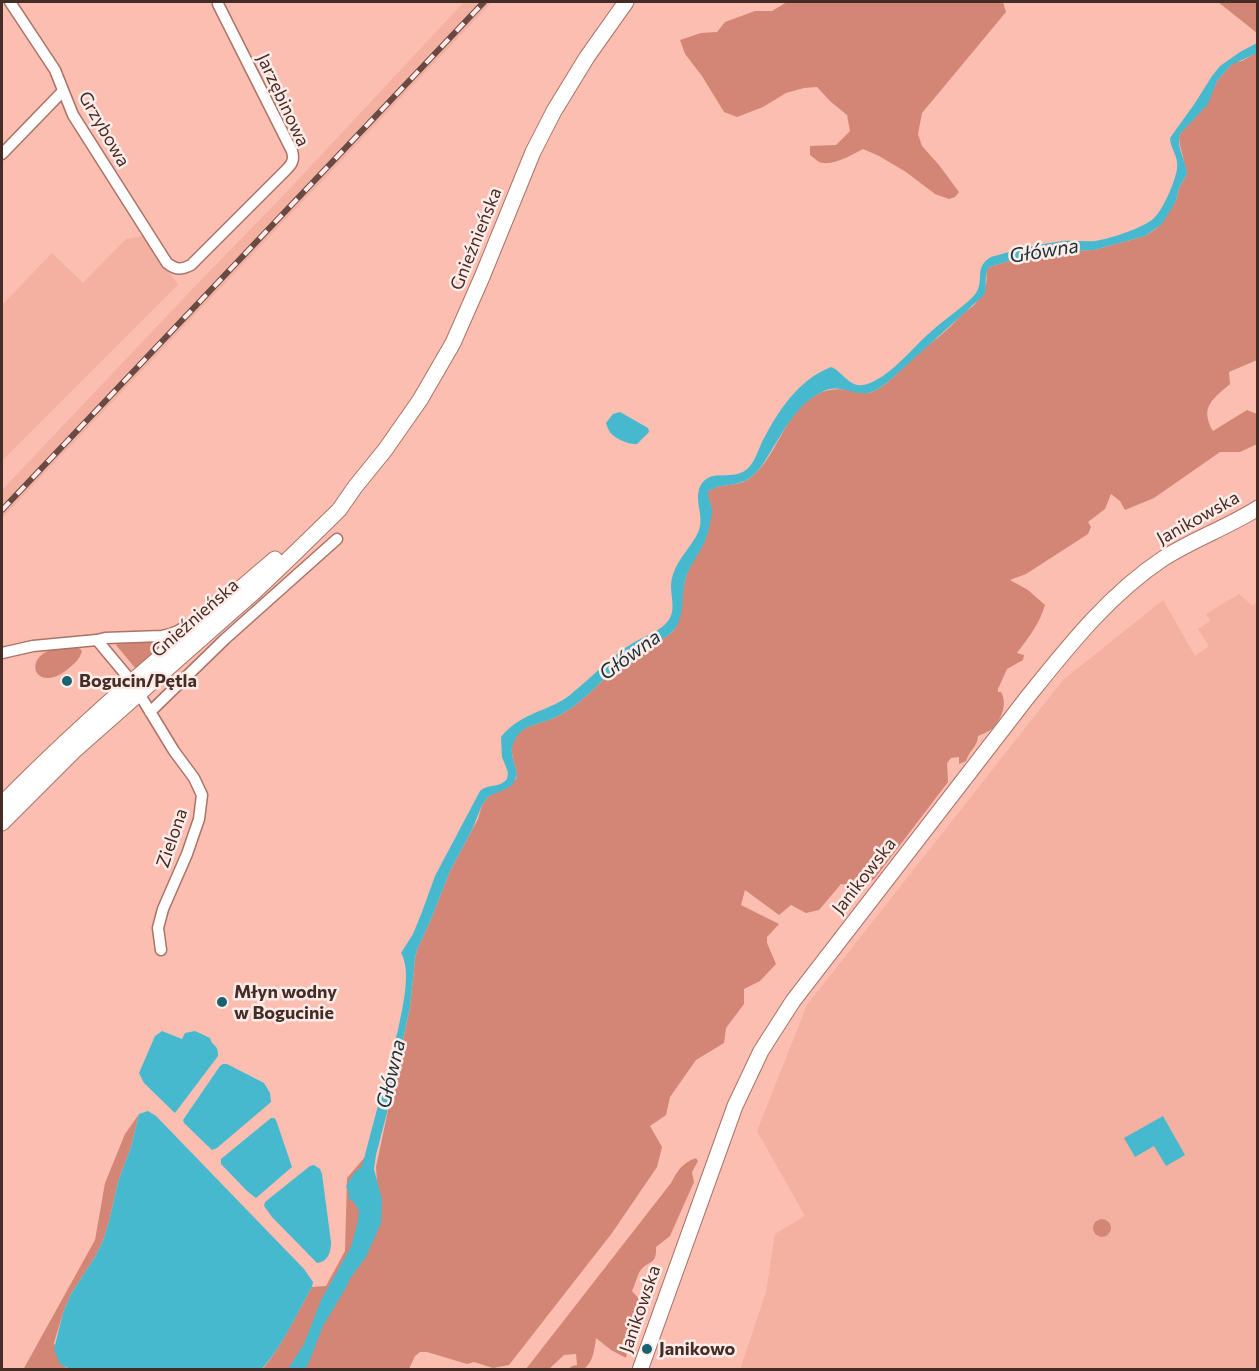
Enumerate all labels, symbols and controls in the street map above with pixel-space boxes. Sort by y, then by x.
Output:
street label: Jarzębinowa [252,50,314,150]
street label: Grzybowa [74,87,134,171]
street label: Gnieźnieńska [446,185,506,293]
water label: Główna [1008,234,1080,268]
street label: Janikowska [1153,486,1243,550]
street label: Gnieźnieńska [147,574,243,662]
water label: Główna [595,625,665,685]
place label: Bogucin/Pętla [79,670,197,692]
marker: Bogucin/Pętla [60,674,74,688]
street label: Zielona [152,806,192,870]
street label: Janikowska [827,833,901,919]
place label: Młyn wodny w Bogucinie [234,981,337,1024]
marker: Młyn wodny w Bogucinie [215,995,229,1009]
water label: Główna [371,1037,411,1111]
street label: Janikowska [615,1262,665,1356]
place label: Janikowo [659,1338,735,1360]
marker: Janikowo [640,1342,654,1356]

